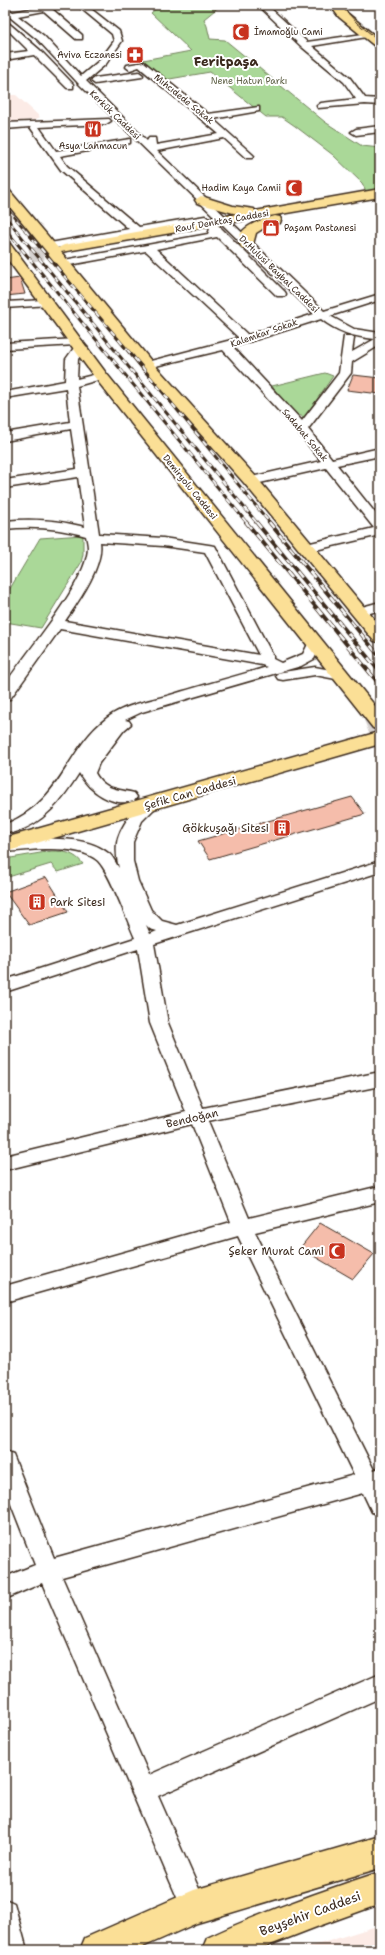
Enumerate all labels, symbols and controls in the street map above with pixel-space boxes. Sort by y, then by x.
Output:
mosque icon: İmamoğlu Cami [231,22,251,42]
place label: İmamoğlu Cami [254,25,323,38]
pharmacy icon: Aviva Eczanesi [125,45,145,65]
place label: Aviva Eczanesi [57,49,122,61]
district label: Feritpaşa [194,53,258,70]
street label: Mıhcıdede Sokak [152,71,216,127]
park label: Nene Hatun Parkı [211,75,287,87]
street label: Kerkük Caddesi [87,88,143,142]
restaurant icon: Asya Lahmacun [83,119,103,139]
place label: Asya Lahmacun [59,140,128,152]
mosque icon: Hadim Kaya Camii [284,178,304,198]
place label: Hadim Kaya Camii [201,182,281,194]
street label: Rauf Denktaş Caddesi [174,207,270,235]
shop icon: Paşam Pastanesi [261,218,281,238]
place label: Paşam Pastanesi [284,222,356,234]
street label: Dr.Hulusi Baybal Caddesi [236,233,322,315]
street label: Kalemkar Sokak [229,316,299,350]
street label: Sadabat Sokak [279,406,331,464]
street label: Demiryolu Caddesi [160,452,220,522]
street label: Şefik Can Caddesi [142,773,238,814]
building icon: Gökkuşağı Sitesi [272,818,292,838]
place label: Gökkuşağı Sitesi [182,821,269,836]
building icon: Park Sitesi [27,892,47,912]
place label: Park Sitesi [50,895,105,910]
street label: Bendoğan [165,1105,220,1132]
mosque icon: Şeker Murat Cami [327,1241,347,1261]
place label: Şeker Murat Cami [229,1244,324,1259]
street label: Beyşehir Caddesi [257,1887,363,1940]

